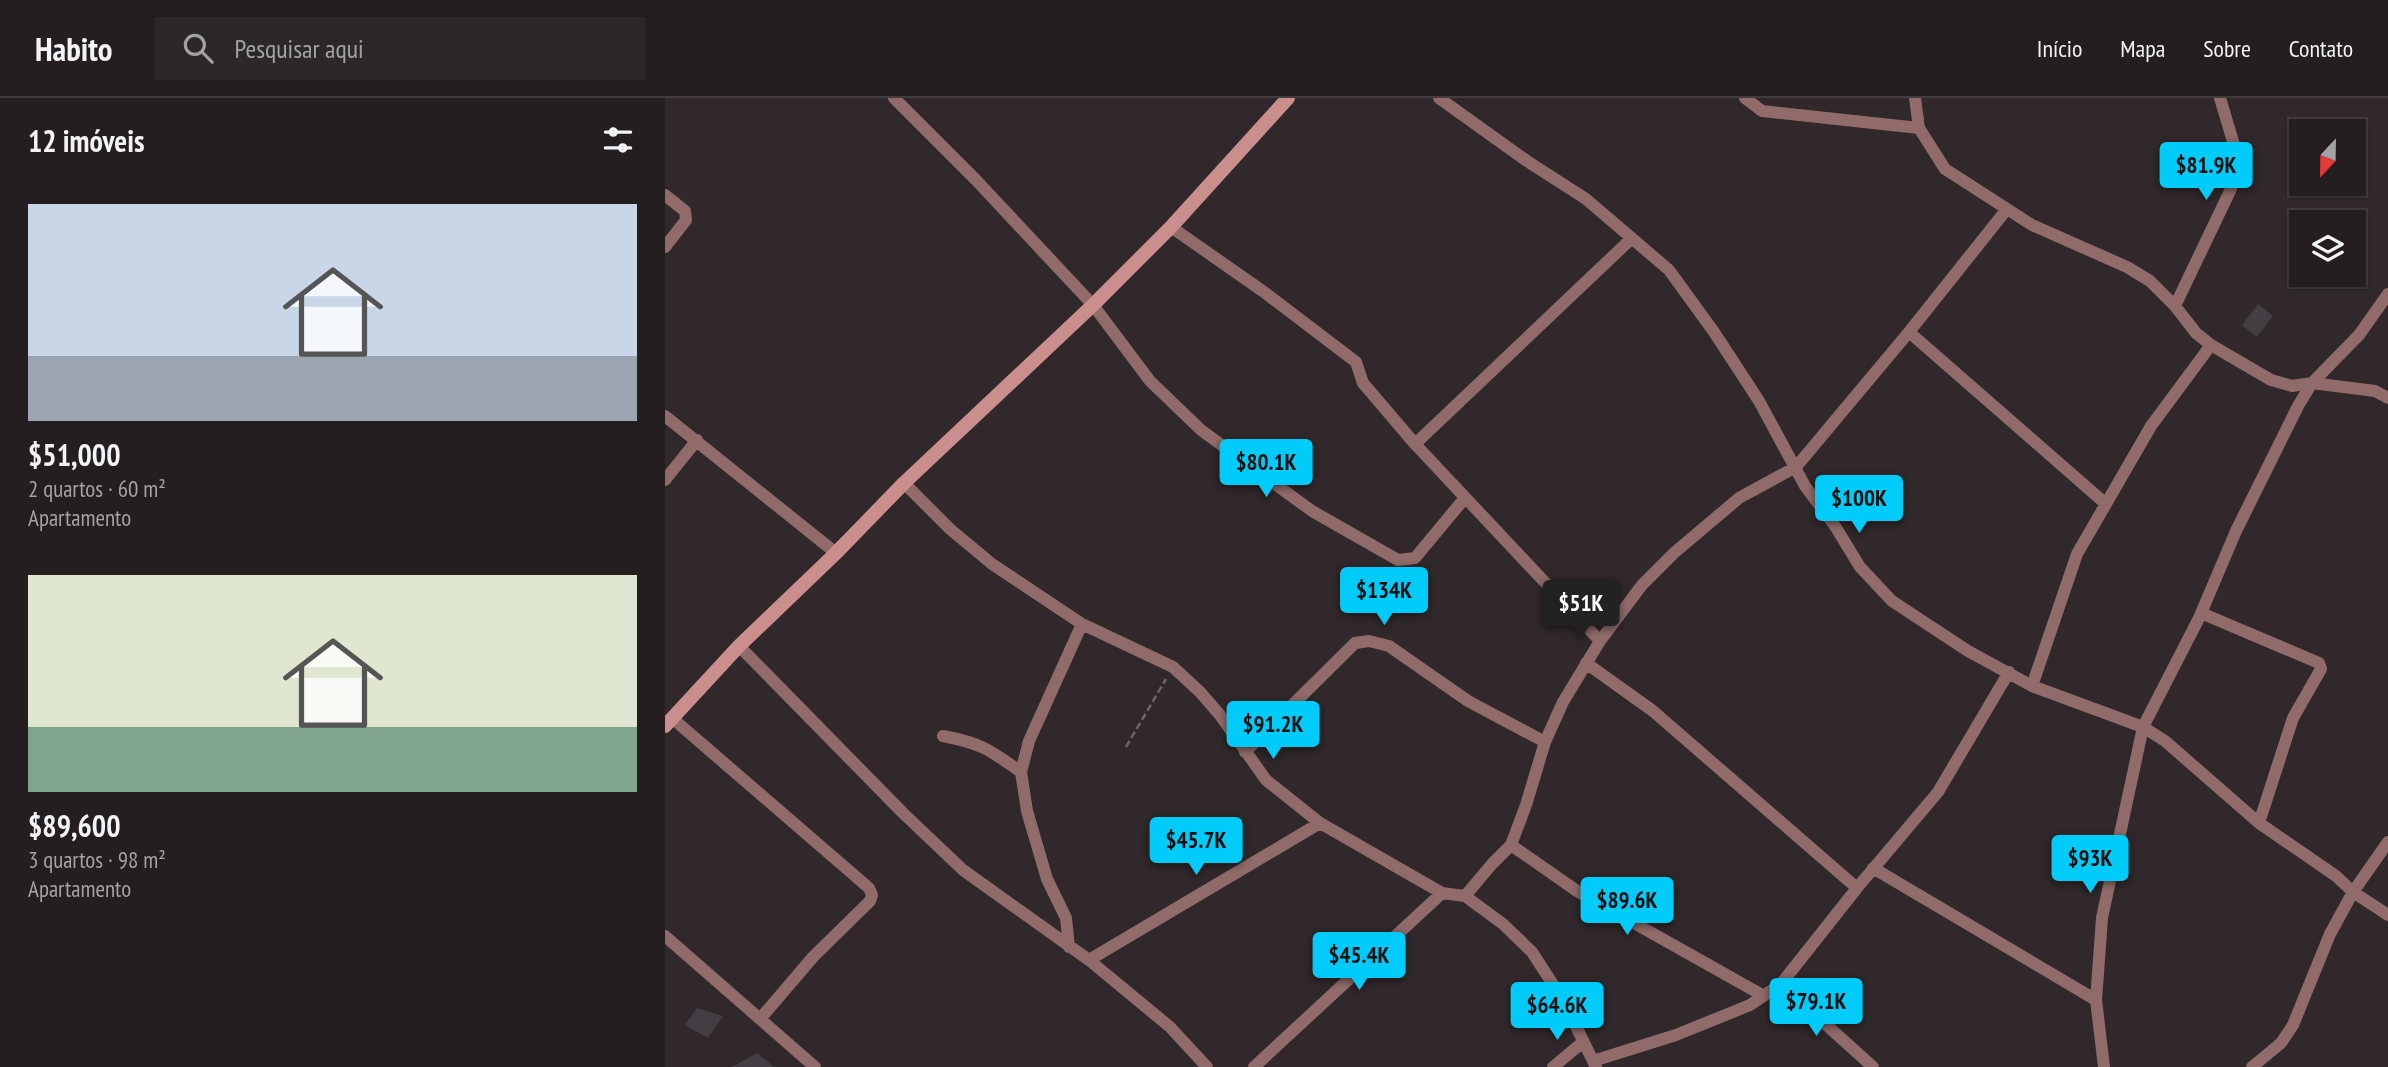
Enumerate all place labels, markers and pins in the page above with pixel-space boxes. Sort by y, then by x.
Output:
pin: $81.9K [2149,142,2263,202]
pin: $80.1K [1209,440,1323,499]
pin: $100K [1810,476,1908,535]
pin: $134K [1335,568,1433,627]
pin: $51K [1540,580,1622,640]
pin: $91.2K [1216,702,1330,761]
pin: $45.7K [1139,818,1253,877]
pin: $93K [2049,836,2131,895]
pin: $89.6K [1570,878,1684,937]
pin: $45.4K [1302,932,1416,992]
pin: $79.1K [1759,978,1873,1038]
pin: $64.6K [1500,982,1614,1042]

